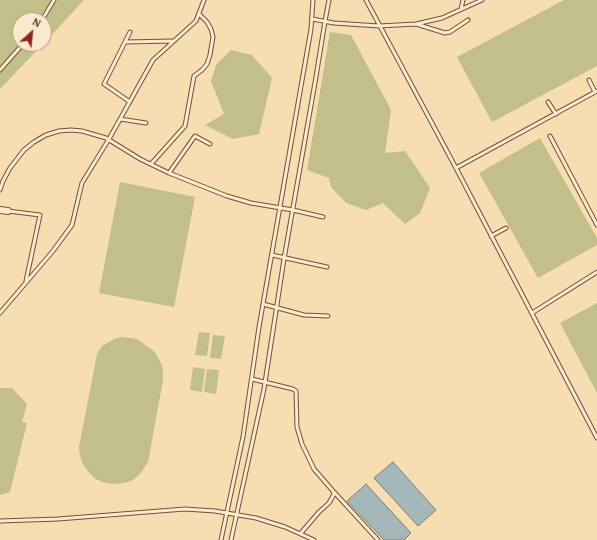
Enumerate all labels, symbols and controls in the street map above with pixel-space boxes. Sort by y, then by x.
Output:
north arrow [12,12,52,52]
text: N [30,13,44,31]

